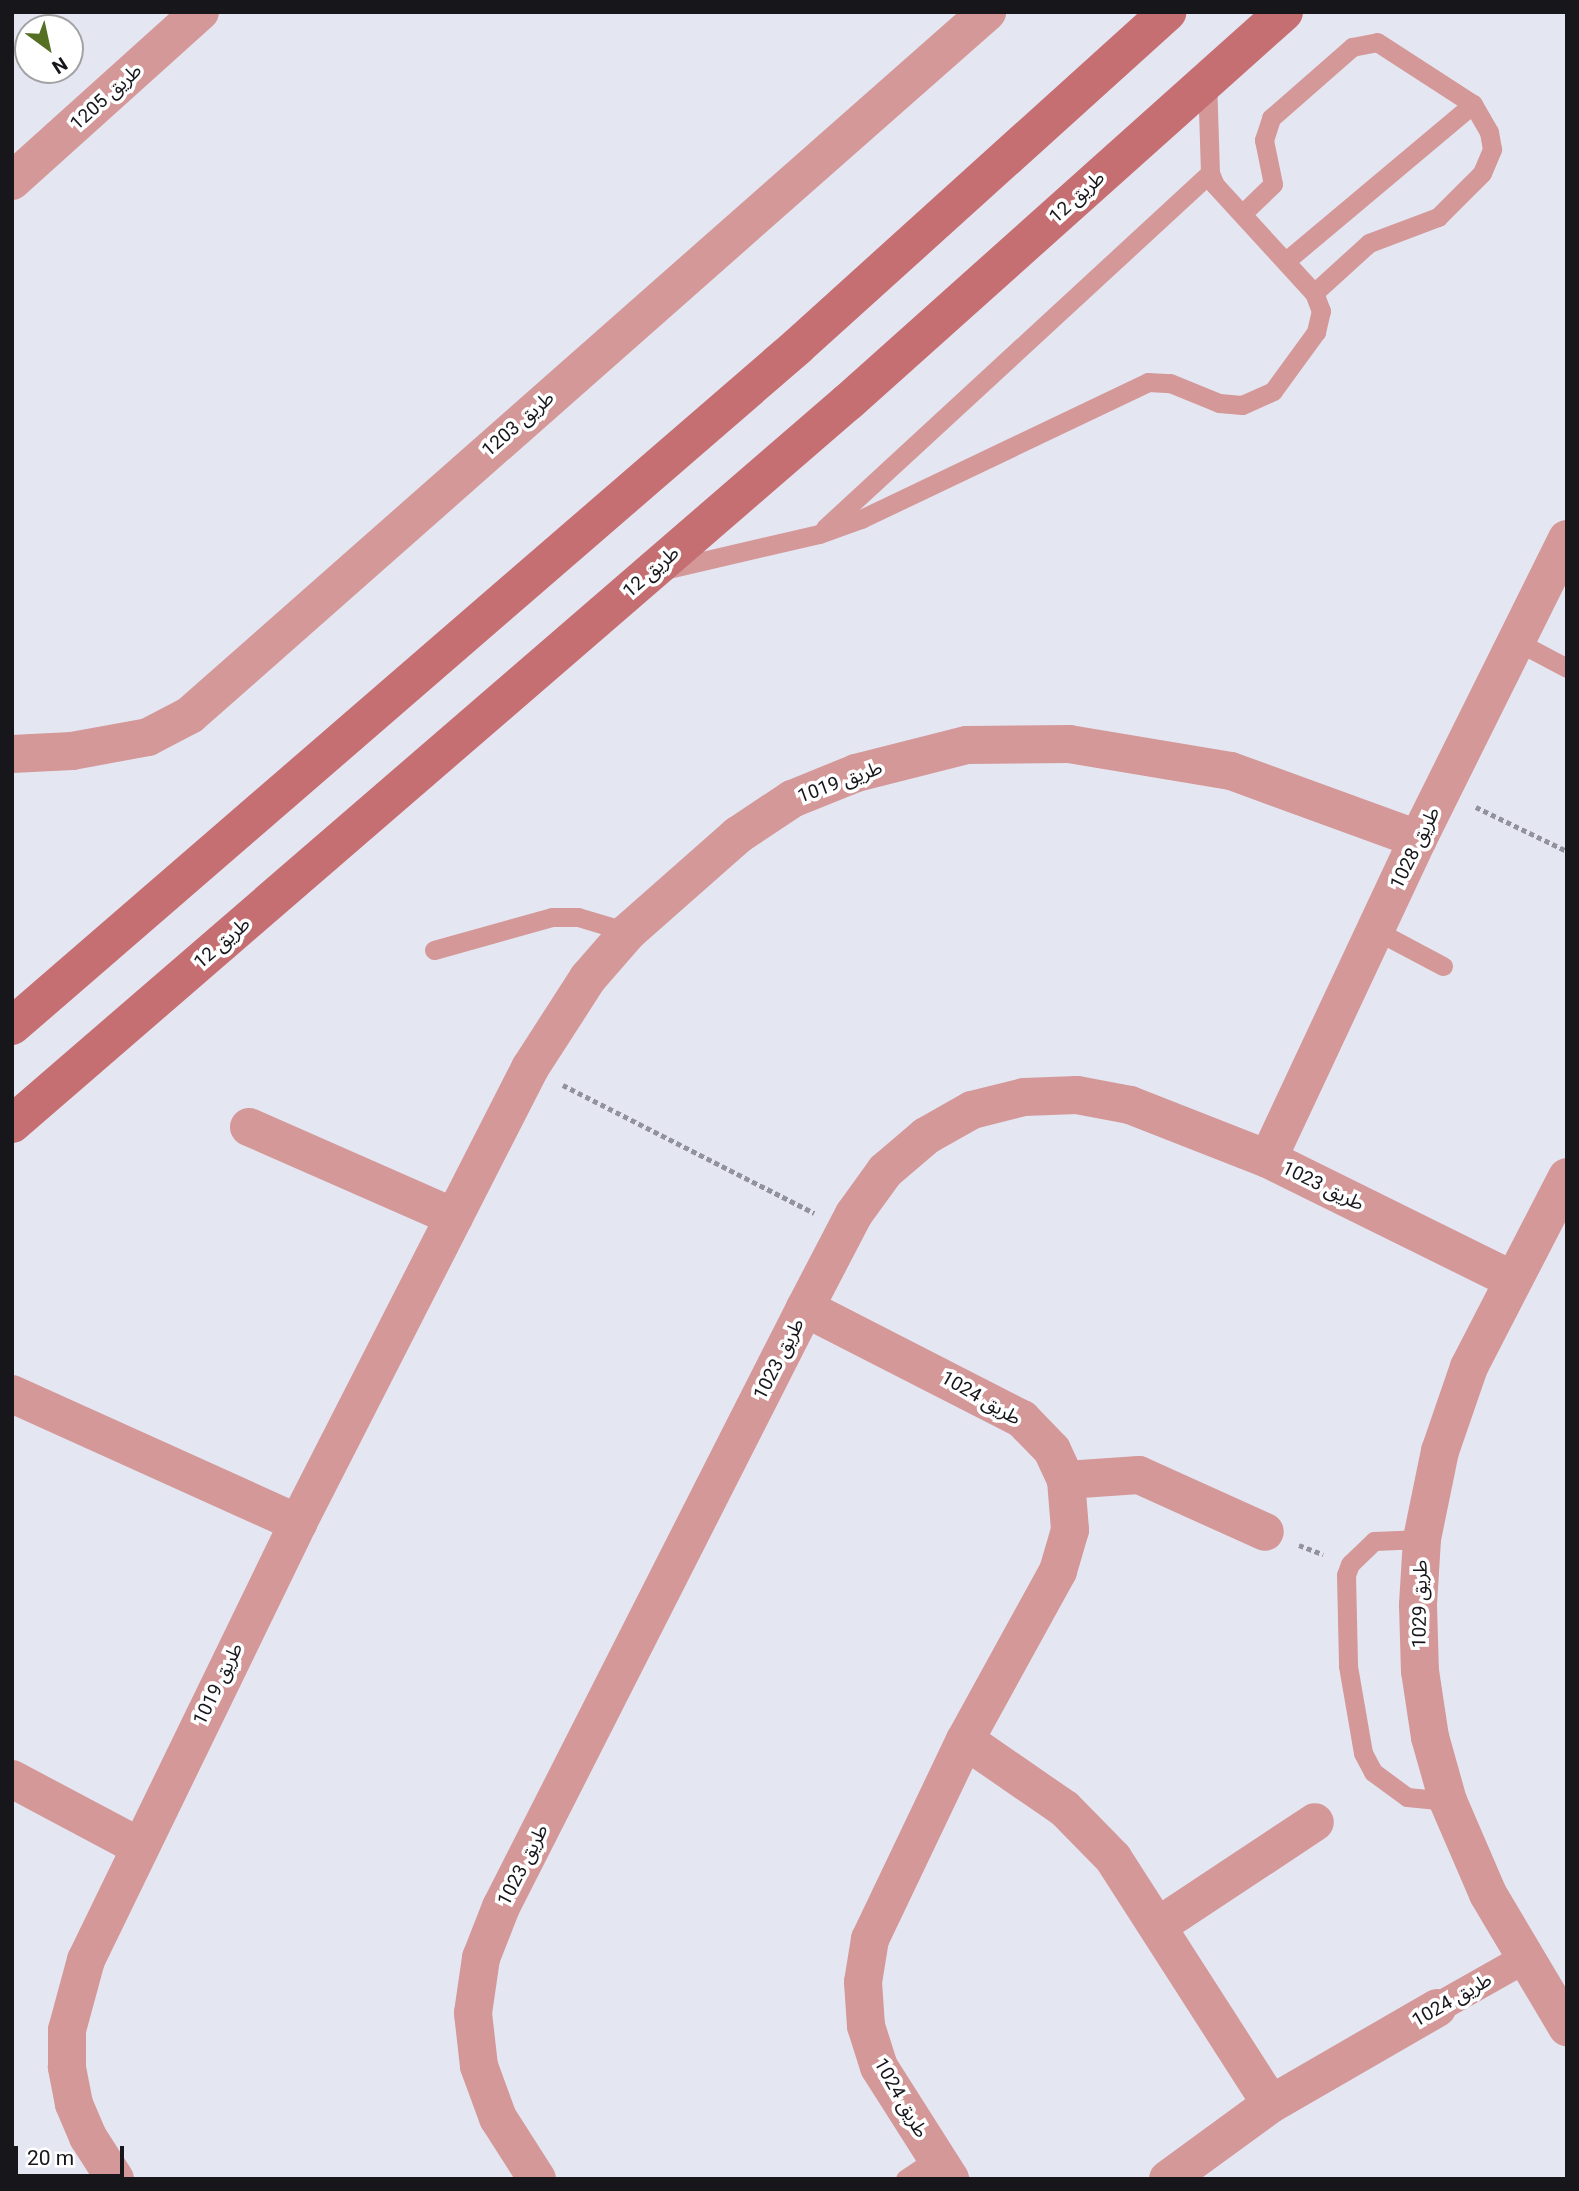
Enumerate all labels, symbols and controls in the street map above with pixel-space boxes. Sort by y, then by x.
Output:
north arrow [14,14,84,84]
text: N [48,52,72,79]
street label: طريق 1205 [66,59,146,135]
street label: طريق 12 [1045,166,1109,228]
street label: طريق 1203 [477,386,559,462]
street label: طريق 12 [618,541,684,603]
street label: طريق 1019 [795,756,885,808]
street label: طريق 1028 [1385,803,1445,893]
street label: طريق 12 [189,912,255,974]
street label: طريق 1023 [1278,1156,1368,1216]
street label: طريق 1023 [749,1314,809,1404]
street label: طريق 1024 [937,1366,1025,1430]
street label: طريق 1029 [1408,1560,1432,1648]
street label: طريق 1019 [188,1639,248,1729]
street label: طريق 1023 [493,1820,553,1910]
street label: طريق 1024 [1408,1968,1496,2032]
street label: طريق 1024 [869,2054,933,2142]
scale bar [18,2132,128,2176]
text: 20 m [27,2146,74,2170]

